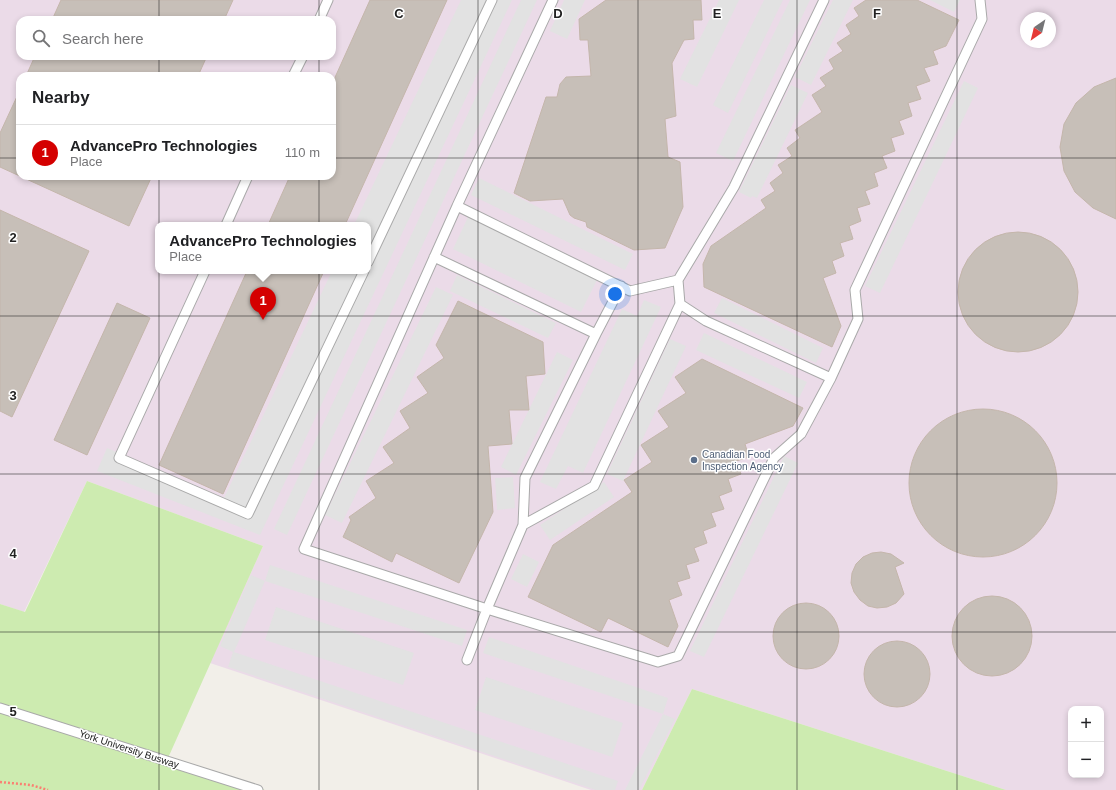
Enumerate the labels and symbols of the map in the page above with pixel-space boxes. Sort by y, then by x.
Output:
text: C [394,6,404,21]
text: D [553,6,563,21]
text: E [713,6,722,21]
text: F [873,6,881,21]
north arrow [1020,12,1056,48]
text: 2 [9,230,17,245]
your location [605,284,625,304]
pin: 1 [250,287,276,320]
text: 3 [9,388,17,403]
place label: Canadian Food Inspection Agency [702,449,783,472]
marker: Canadian Food Inspection Agency [689,455,699,465]
text: 4 [9,546,17,561]
text: 5 [9,704,17,719]
street label: York University Busway [78,728,180,770]

